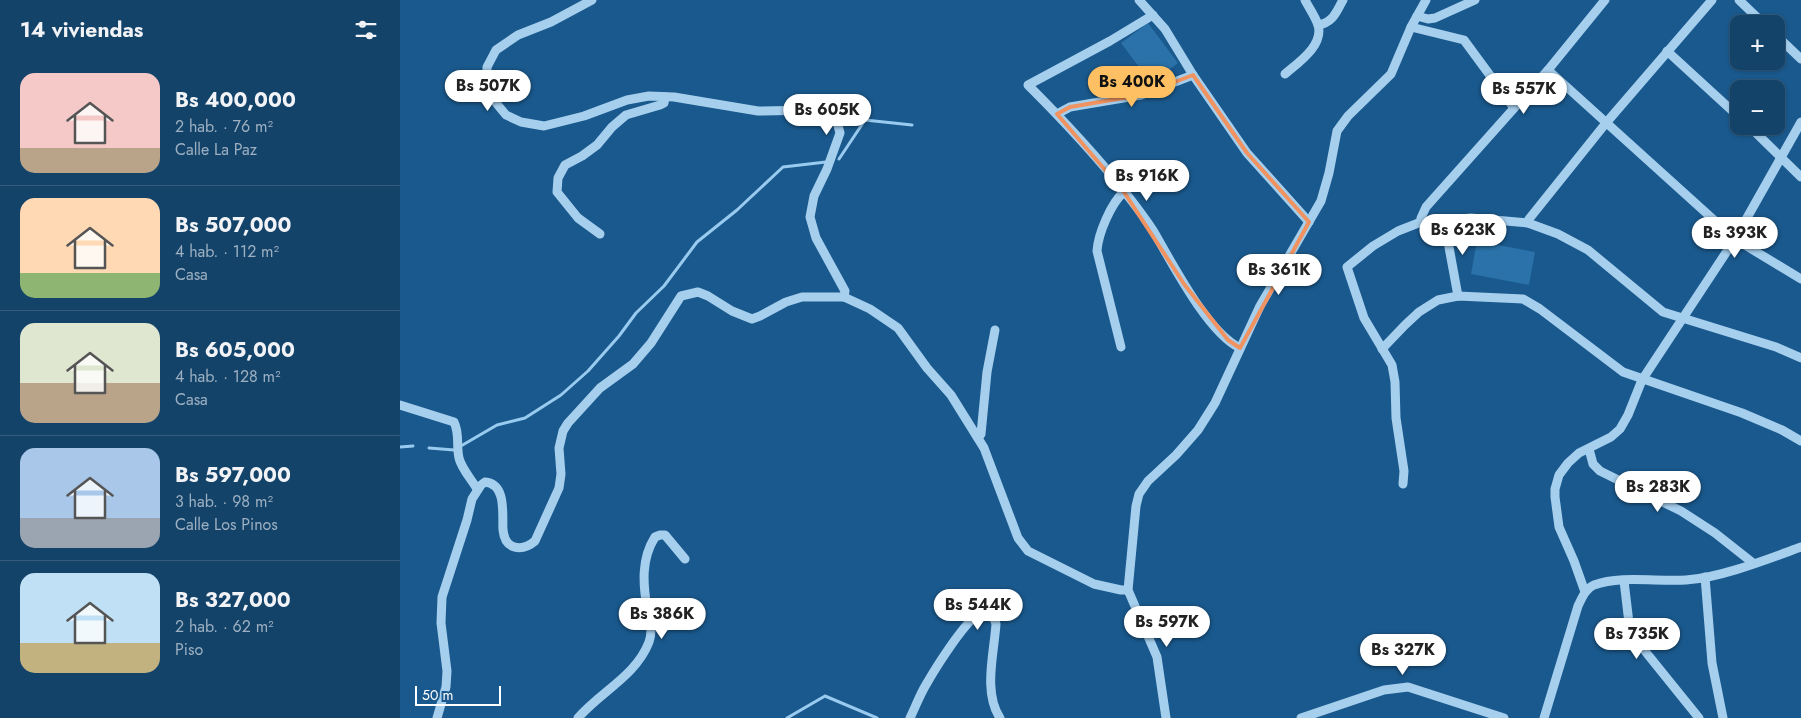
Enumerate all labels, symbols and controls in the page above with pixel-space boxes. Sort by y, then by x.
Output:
text: 14 viviendas [20,15,143,45]
map controls [1730,15,1785,135]
button: + [1730,15,1785,70]
icon: filters [352,16,380,44]
pin: Bs 400K [1086,66,1178,108]
pin: Bs 507K [442,70,534,112]
text: Bs 400K [1099,70,1165,93]
pin: Bs 557K [1478,72,1570,115]
text: Bs 507K [456,74,520,97]
text: Bs 557K [1492,77,1556,100]
button: − [1730,80,1785,135]
text: Bs 400,000 [175,85,296,115]
icon: home [60,93,120,153]
pin: Bs 605K [781,94,873,136]
text: Bs 605K [794,98,860,121]
text: 2 hab. · 76 m² [175,115,273,138]
text: Calle La Paz [175,138,257,161]
pin: Bs 916K [1101,160,1193,202]
text: Bs 916K [1115,164,1179,187]
text: Bs 507,000 [175,210,291,240]
pin: Bs 623K [1417,214,1509,256]
pin: Bs 393K [1689,216,1781,259]
icon: home [60,218,120,278]
text: Bs 623K [1430,218,1496,241]
text: Bs 393K [1703,221,1767,244]
text: 4 hab. · 112 m² [175,240,279,263]
pin: Bs 361K [1233,254,1325,296]
text: Bs 361K [1248,258,1310,281]
text: Casa [175,263,208,286]
text: Bs 605,000 [175,335,295,365]
icon: home [60,343,120,403]
text: 4 hab. · 128 m² [175,365,281,388]
text: Casa [175,388,208,411]
text: Bs 597,000 [175,460,291,490]
icon: home [60,468,120,528]
pin: Bs 283K [1612,470,1704,513]
text: Bs 283K [1626,475,1690,498]
text: 3 hab. · 98 m² [175,490,273,513]
text: Calle Los Pinos [175,513,278,536]
text: Bs 327,000 [175,585,291,615]
pin: Bs 544K [932,588,1024,631]
icon: home [60,593,120,653]
text: Bs 544K [945,593,1011,616]
pin: Bs 386K [616,598,708,640]
text: Bs 386K [630,602,694,625]
pin: Bs 597K [1121,606,1213,648]
text: Bs 597K [1135,610,1199,633]
text: 2 hab. · 62 m² [175,615,274,638]
pin: Bs 735K [1591,618,1683,660]
text: Bs 735K [1605,622,1669,645]
pin: Bs 327K [1357,634,1449,676]
text: Piso [175,638,203,661]
text: Bs 327K [1371,638,1435,661]
scale bar [415,683,501,706]
text: 50 m [422,685,453,705]

